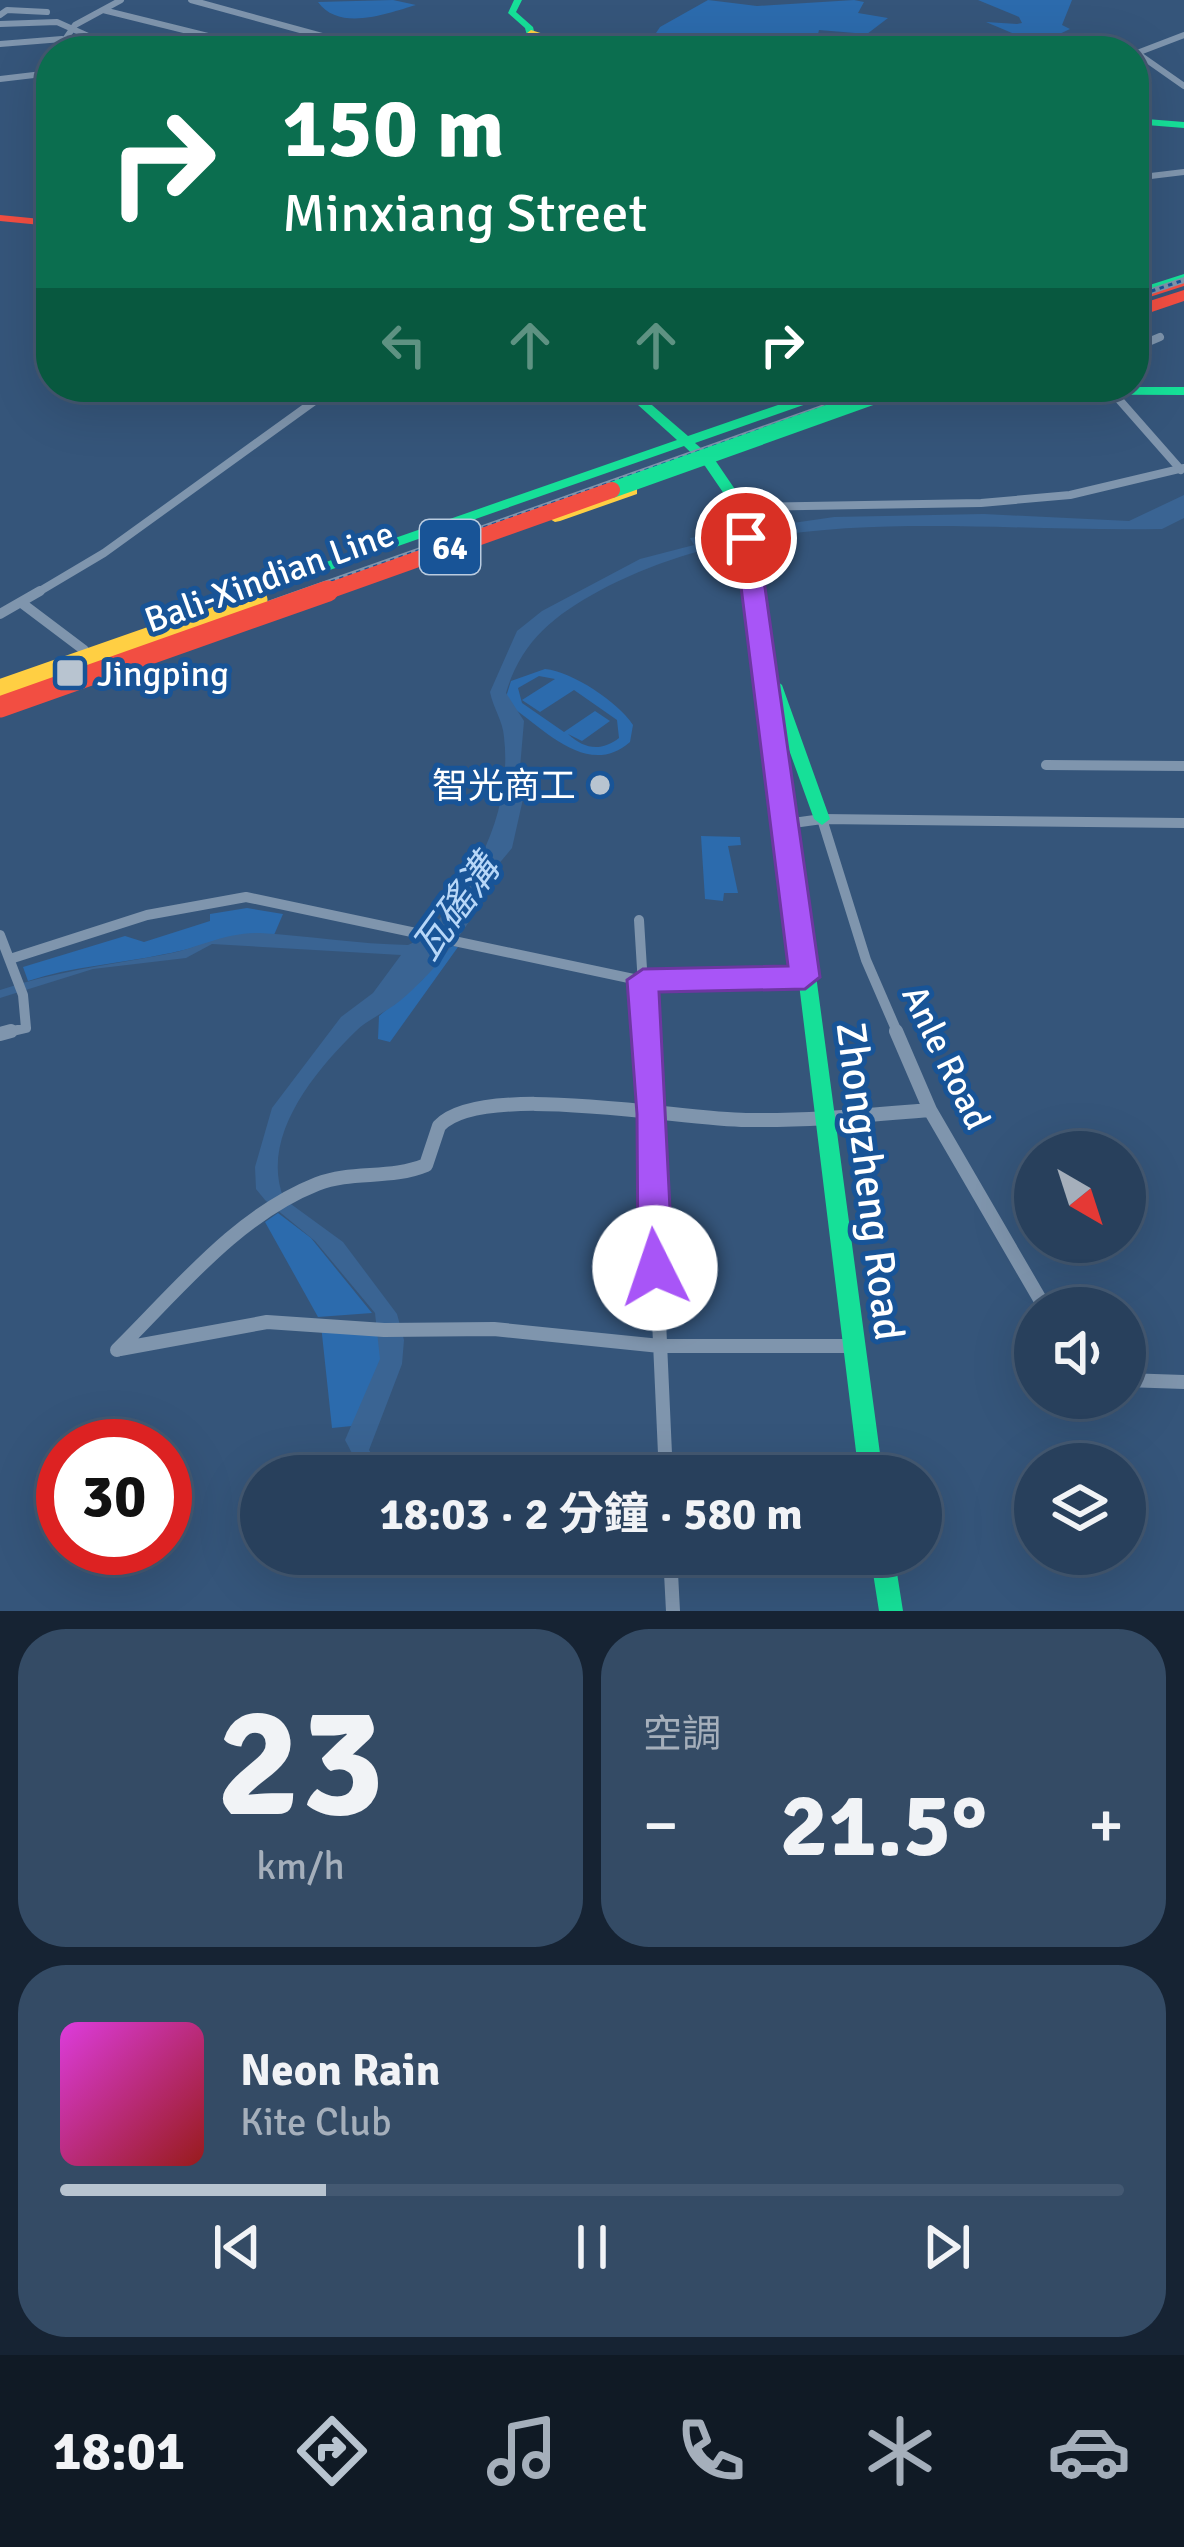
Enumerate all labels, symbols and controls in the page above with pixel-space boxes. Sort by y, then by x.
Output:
text: 150 m [282,77,504,181]
icon: right [84,84,240,240]
text: Minxiang Street [282,180,647,247]
icon: left [371,312,437,378]
icon: ahead [497,312,563,378]
icon: ahead [623,312,689,378]
icon: right [749,312,815,378]
pin [695,487,797,589]
icon: arrive [713,505,779,571]
street label: Bali-Xindian Line [139,511,400,643]
road number: 64 [420,520,480,574]
place label: Jingping [97,652,229,697]
marker: Jingping [54,657,86,689]
place label: 智光商工 [432,764,576,809]
marker: 智光商工 [587,772,613,798]
water label: 瓦磘溝 [402,842,513,969]
street label: Anle Road [891,978,1000,1137]
street label: Zhongzheng Road [825,1019,914,1343]
north arrow [1014,1131,1146,1263]
map controls [1014,1131,1146,1575]
position arrow [592,1205,718,1331]
button: sound [1014,1287,1146,1419]
speed limit sign: 30 [36,1419,192,1575]
button: layers [1014,1443,1146,1575]
text: 18:03 · 2 分鐘 · 580 m [379,1487,803,1542]
text: 23 [216,1667,385,1860]
text: 空調 [643,1710,721,1758]
text: 21.5° [780,1770,987,1881]
text: − [643,1785,679,1866]
text: + [1088,1785,1124,1866]
text: km/h [256,1842,345,1890]
text: Neon Rain [240,2043,440,2098]
text: Kite Club [240,2098,391,2146]
icon: previous [204,2214,270,2280]
icon: pause [559,2214,625,2280]
icon: next [914,2214,980,2280]
icon: directions [290,2409,374,2493]
icon: music [480,2409,564,2493]
icon: phone [669,2409,753,2493]
icon: climate [858,2409,942,2493]
icon: car [1047,2409,1131,2493]
text: 18:01 [53,2418,185,2485]

